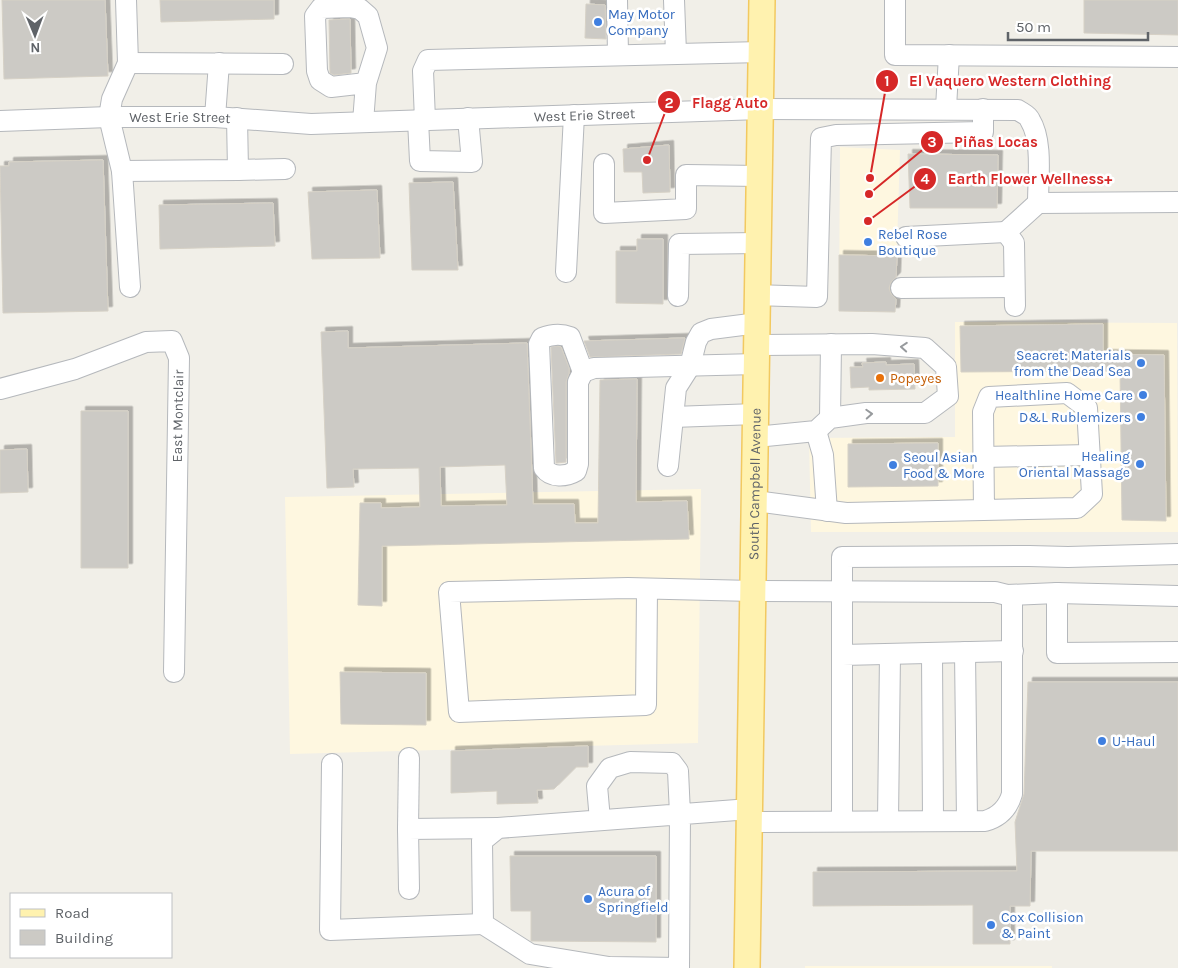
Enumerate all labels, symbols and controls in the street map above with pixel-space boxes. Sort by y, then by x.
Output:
place label: May Motor Company [608,6,676,39]
north arrow [10,10,60,60]
scale bar [1008,10,1148,42]
marker: May Motor Company [592,16,604,28]
text: 50 m [1016,18,1051,36]
text: N [30,39,40,56]
callout: El Vaquero Western Clothing [874,66,1121,96]
text: 1 [884,72,890,90]
text: El Vaquero Western Clothing [909,72,1111,90]
callout: Flagg Auto [657,87,778,117]
text: 2 [664,94,674,112]
text: Flagg Auto [692,94,768,112]
street label: West Erie Street [534,105,635,125]
street label: West Erie Street [129,109,231,127]
callout: Piñas Locas [919,127,1048,157]
text: 3 [927,133,937,151]
text: Piñas Locas [954,133,1038,151]
callout: Earth Flower Wellness+ [913,164,1122,194]
text: 4 [921,170,930,188]
text: Earth Flower Wellness+ [948,170,1112,188]
place label: Rebel Rose Boutique [878,226,947,259]
marker: Rebel Rose Boutique [862,236,874,248]
one-way arrow [900,341,908,352]
place label: Seacret: Materials from the Dead Sea [1014,347,1131,380]
marker: Seacret: Materials from the Dead Sea [1135,357,1147,369]
street label: East Montclair [169,369,187,463]
place label: Popeyes [890,370,942,387]
marker: Popeyes [874,372,886,384]
place label: Healthline Home Care [995,387,1133,404]
marker: Healthline Home Care [1137,389,1149,401]
street label: South Campbell Avenue [745,408,764,560]
one-way arrow [865,408,873,419]
place label: D&L Rublemizers [1019,409,1131,426]
marker: D&L Rublemizers [1135,411,1147,423]
place label: Healing Oriental Massage [1019,448,1130,481]
place label: Seoul Asian Food & More [903,449,985,482]
marker: Healing Oriental Massage [1134,458,1146,470]
marker: Seoul Asian Food & More [887,459,899,471]
place label: U-Haul [1112,733,1155,750]
marker: U-Haul [1096,735,1108,747]
place label: Acura of Springfield [598,883,669,916]
legend [10,893,172,958]
marker: Acura of Springfield [582,893,594,905]
text: Road [55,904,90,922]
place label: Cox Collision & Paint [1001,909,1084,942]
marker: Cox Collision & Paint [985,919,997,931]
text: Building [55,929,113,947]

